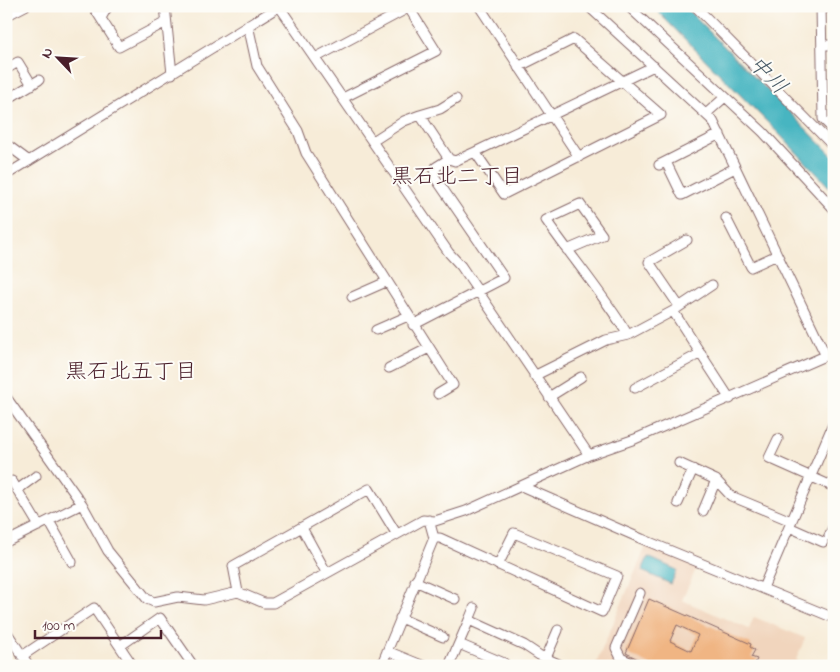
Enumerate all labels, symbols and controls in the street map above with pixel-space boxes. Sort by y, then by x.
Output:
north arrow [32,32,82,82]
text: N [36,44,59,62]
water label: 中川 [740,49,794,103]
district label: 黒石北二丁目 [391,162,523,194]
district label: 黒石北五丁目 [65,357,197,389]
scale bar [35,607,161,639]
text: 100 m [42,615,75,637]

